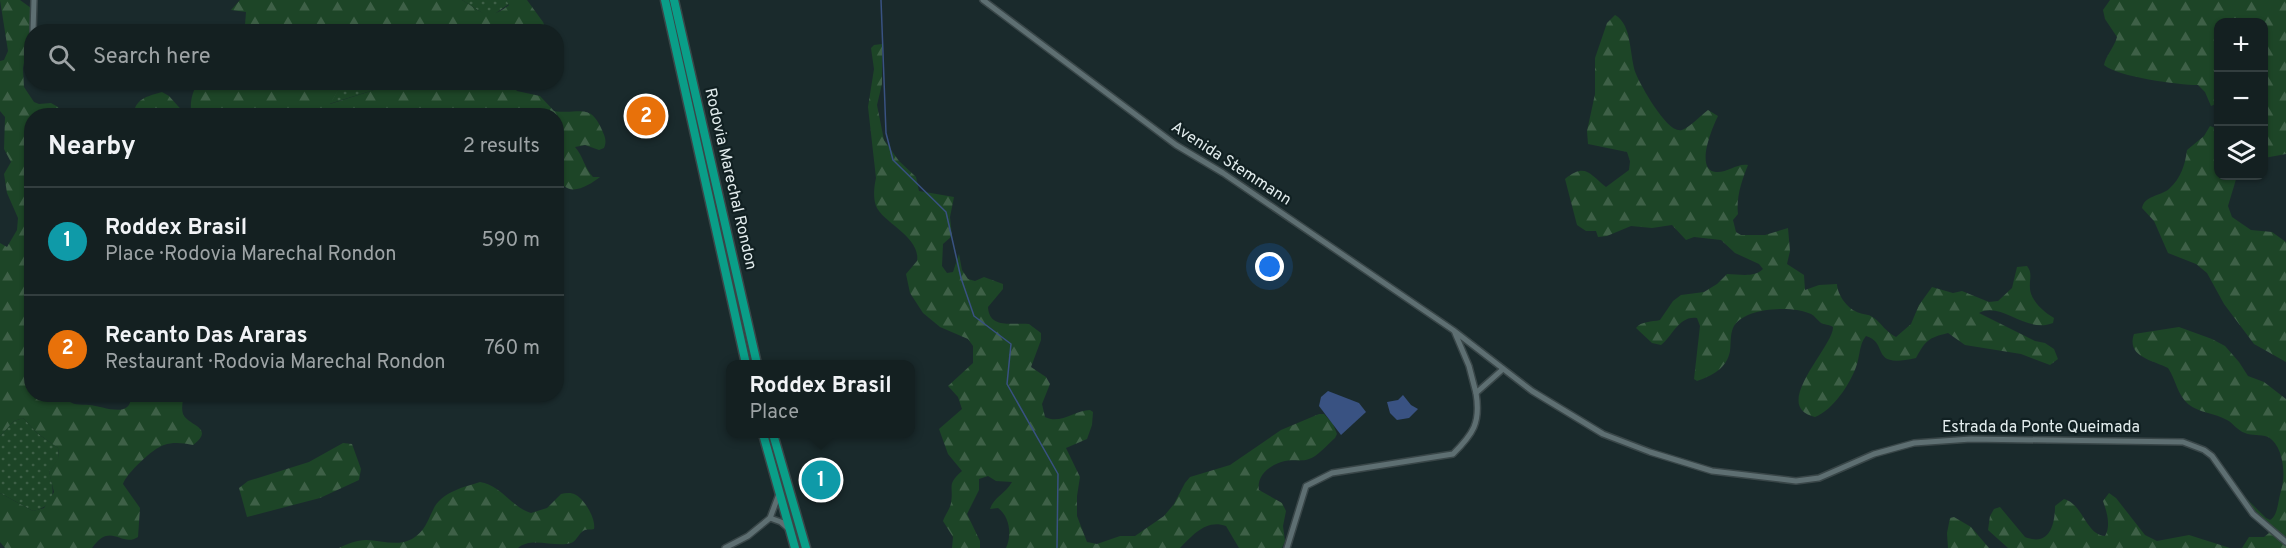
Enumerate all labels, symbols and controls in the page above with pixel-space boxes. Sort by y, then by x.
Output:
map controls [2214,18,2268,180]
button: + [2214,18,2268,72]
search box [24,24,564,90]
icon: search [45,41,78,74]
text: Search here [93,44,211,71]
button: − [2214,72,2268,126]
street label: Rodovia Marechal Rondon [699,86,761,272]
pin: 2 [626,94,666,138]
street label: Avenida Stemmann [1167,118,1295,210]
button: layers [2214,126,2268,180]
text: Nearby [48,131,136,164]
text: 2 results [463,134,540,160]
text: Roddex Brasil [105,215,247,242]
text: 1 [64,228,72,254]
text: 590 m [482,228,540,254]
text: Place · Rodovia Marechal Rondon [105,242,397,268]
your location [1255,252,1284,281]
text: Recanto Das Araras [105,323,308,350]
text: 2 [61,336,74,362]
text: 760 m [484,336,540,362]
text: Restaurant · Rodovia Marechal Rondon [105,350,445,376]
popup [726,360,915,438]
text: Roddex Brasil [749,373,892,400]
text: Place [749,400,799,426]
street label: Estrada da Ponte Queimada [1942,418,2140,438]
pin: 1 [802,458,840,502]

